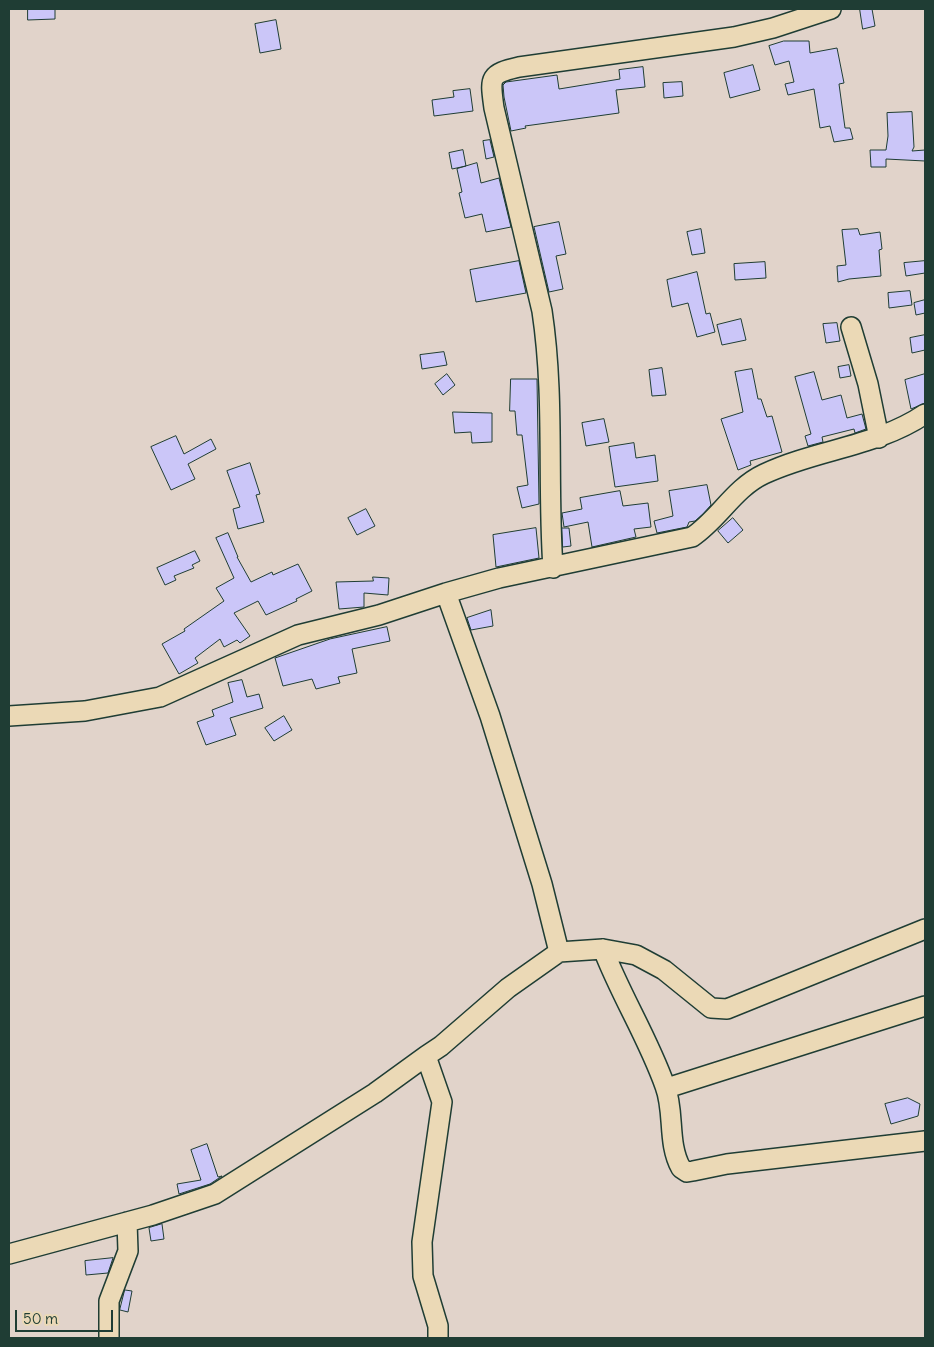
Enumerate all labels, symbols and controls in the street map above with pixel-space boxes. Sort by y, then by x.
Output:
scale bar [18,1300,115,1332]
text: 50 m [23,1309,58,1328]

